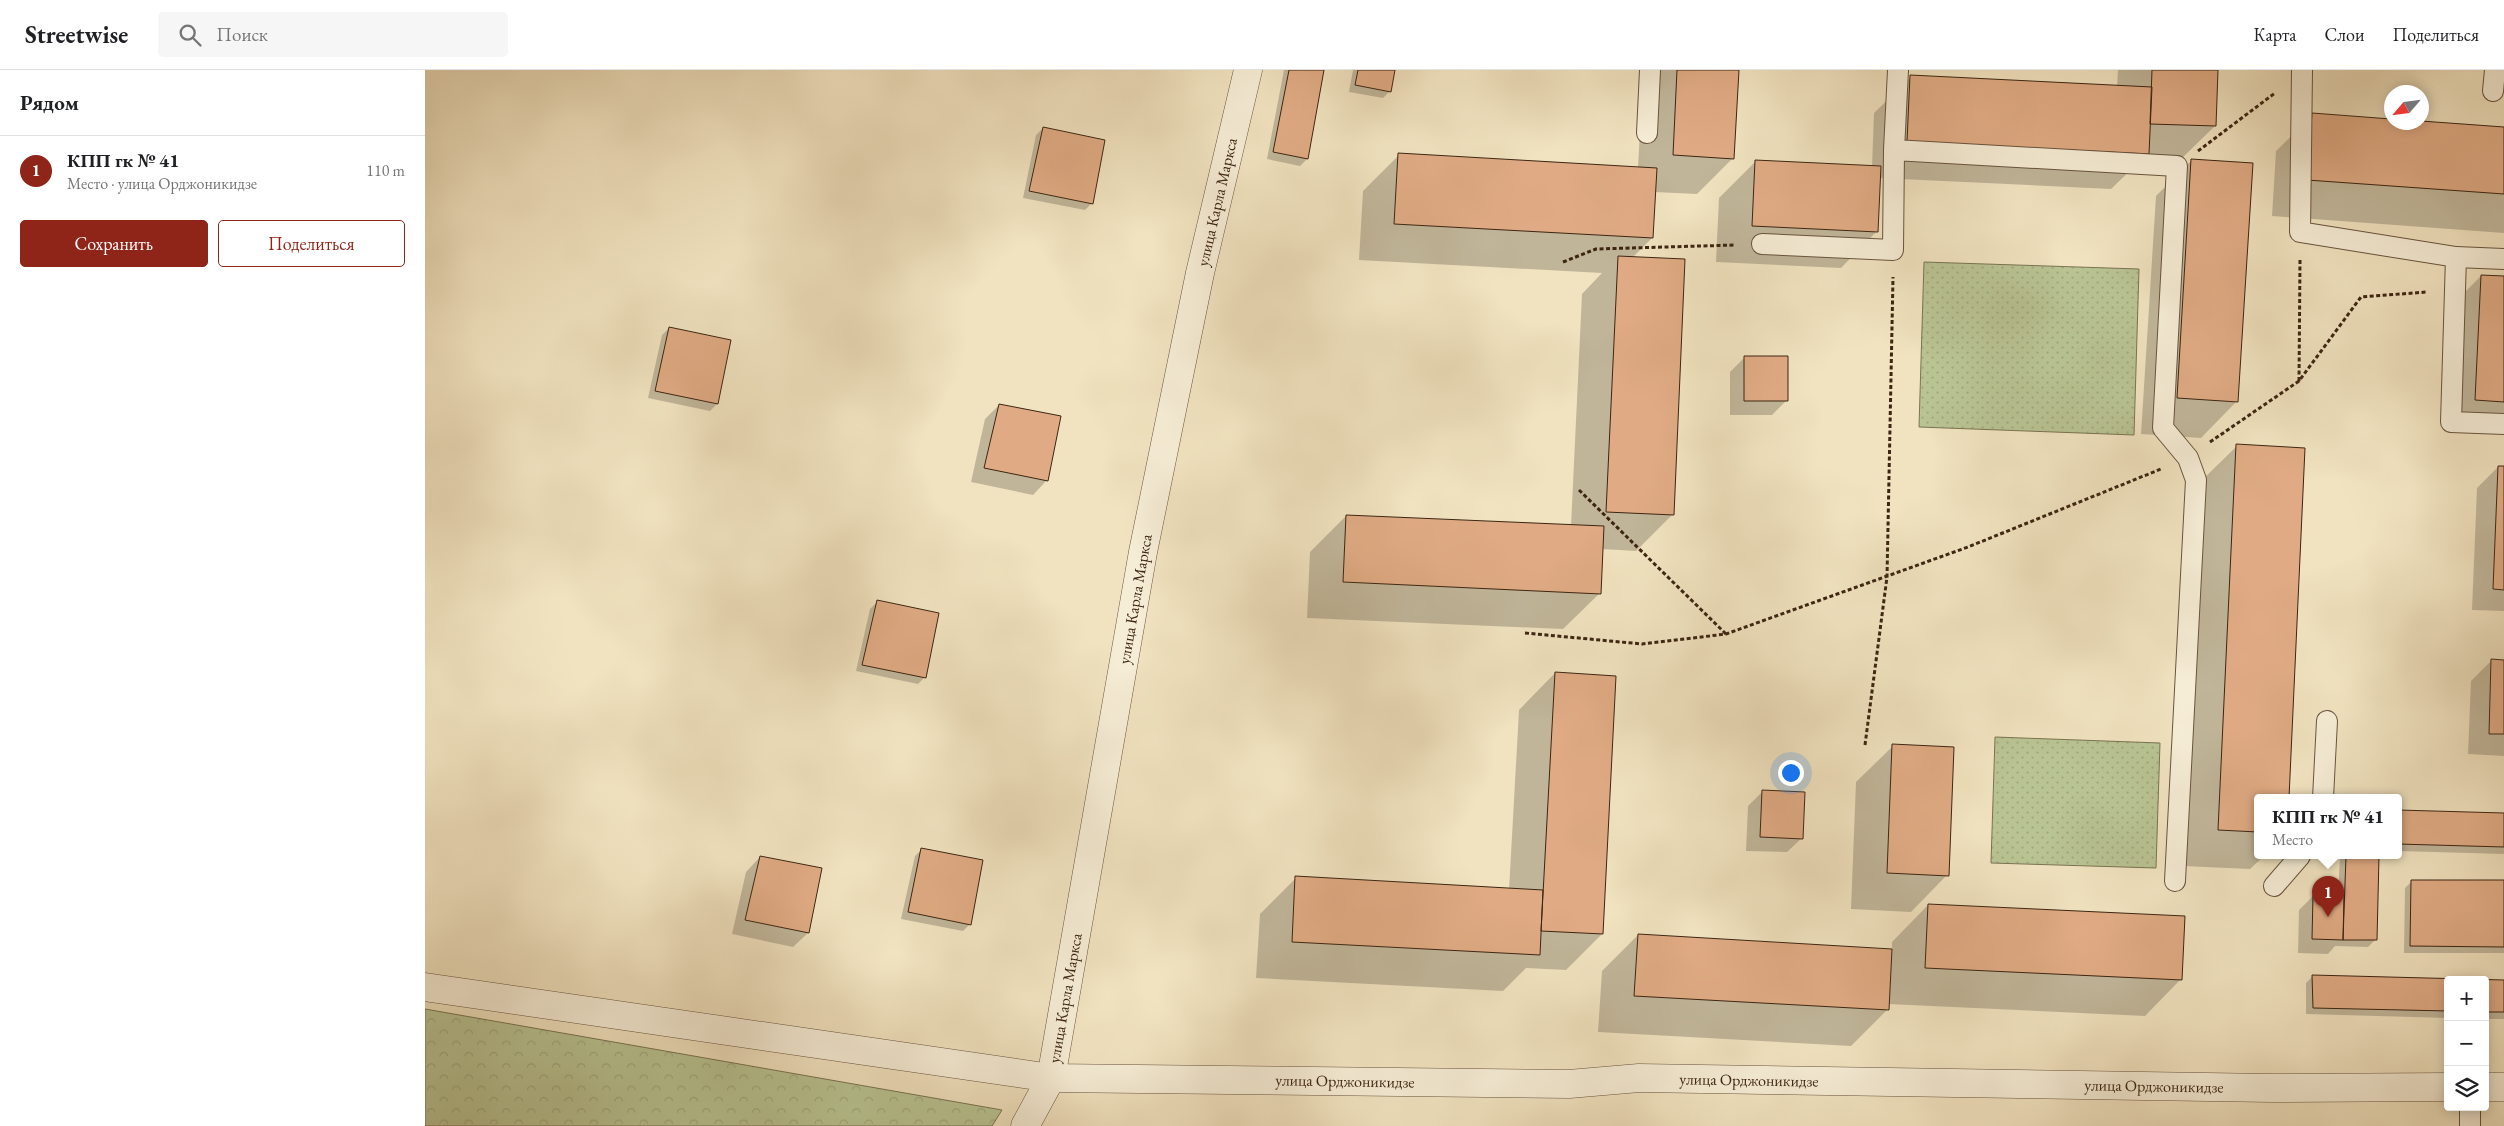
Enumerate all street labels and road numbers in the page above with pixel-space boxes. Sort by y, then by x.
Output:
street label: улица Карла Маркса [1192,135,1242,268]
street label: улица Карла Маркса [1113,532,1157,666]
street label: улица Карла Маркса [1043,931,1087,1065]
street label: улица Орджоникидзе [1679,1068,1819,1092]
street label: улица Орджоникидзе [1275,1069,1415,1093]
street label: улица Орджоникидзе [2084,1074,2224,1098]

